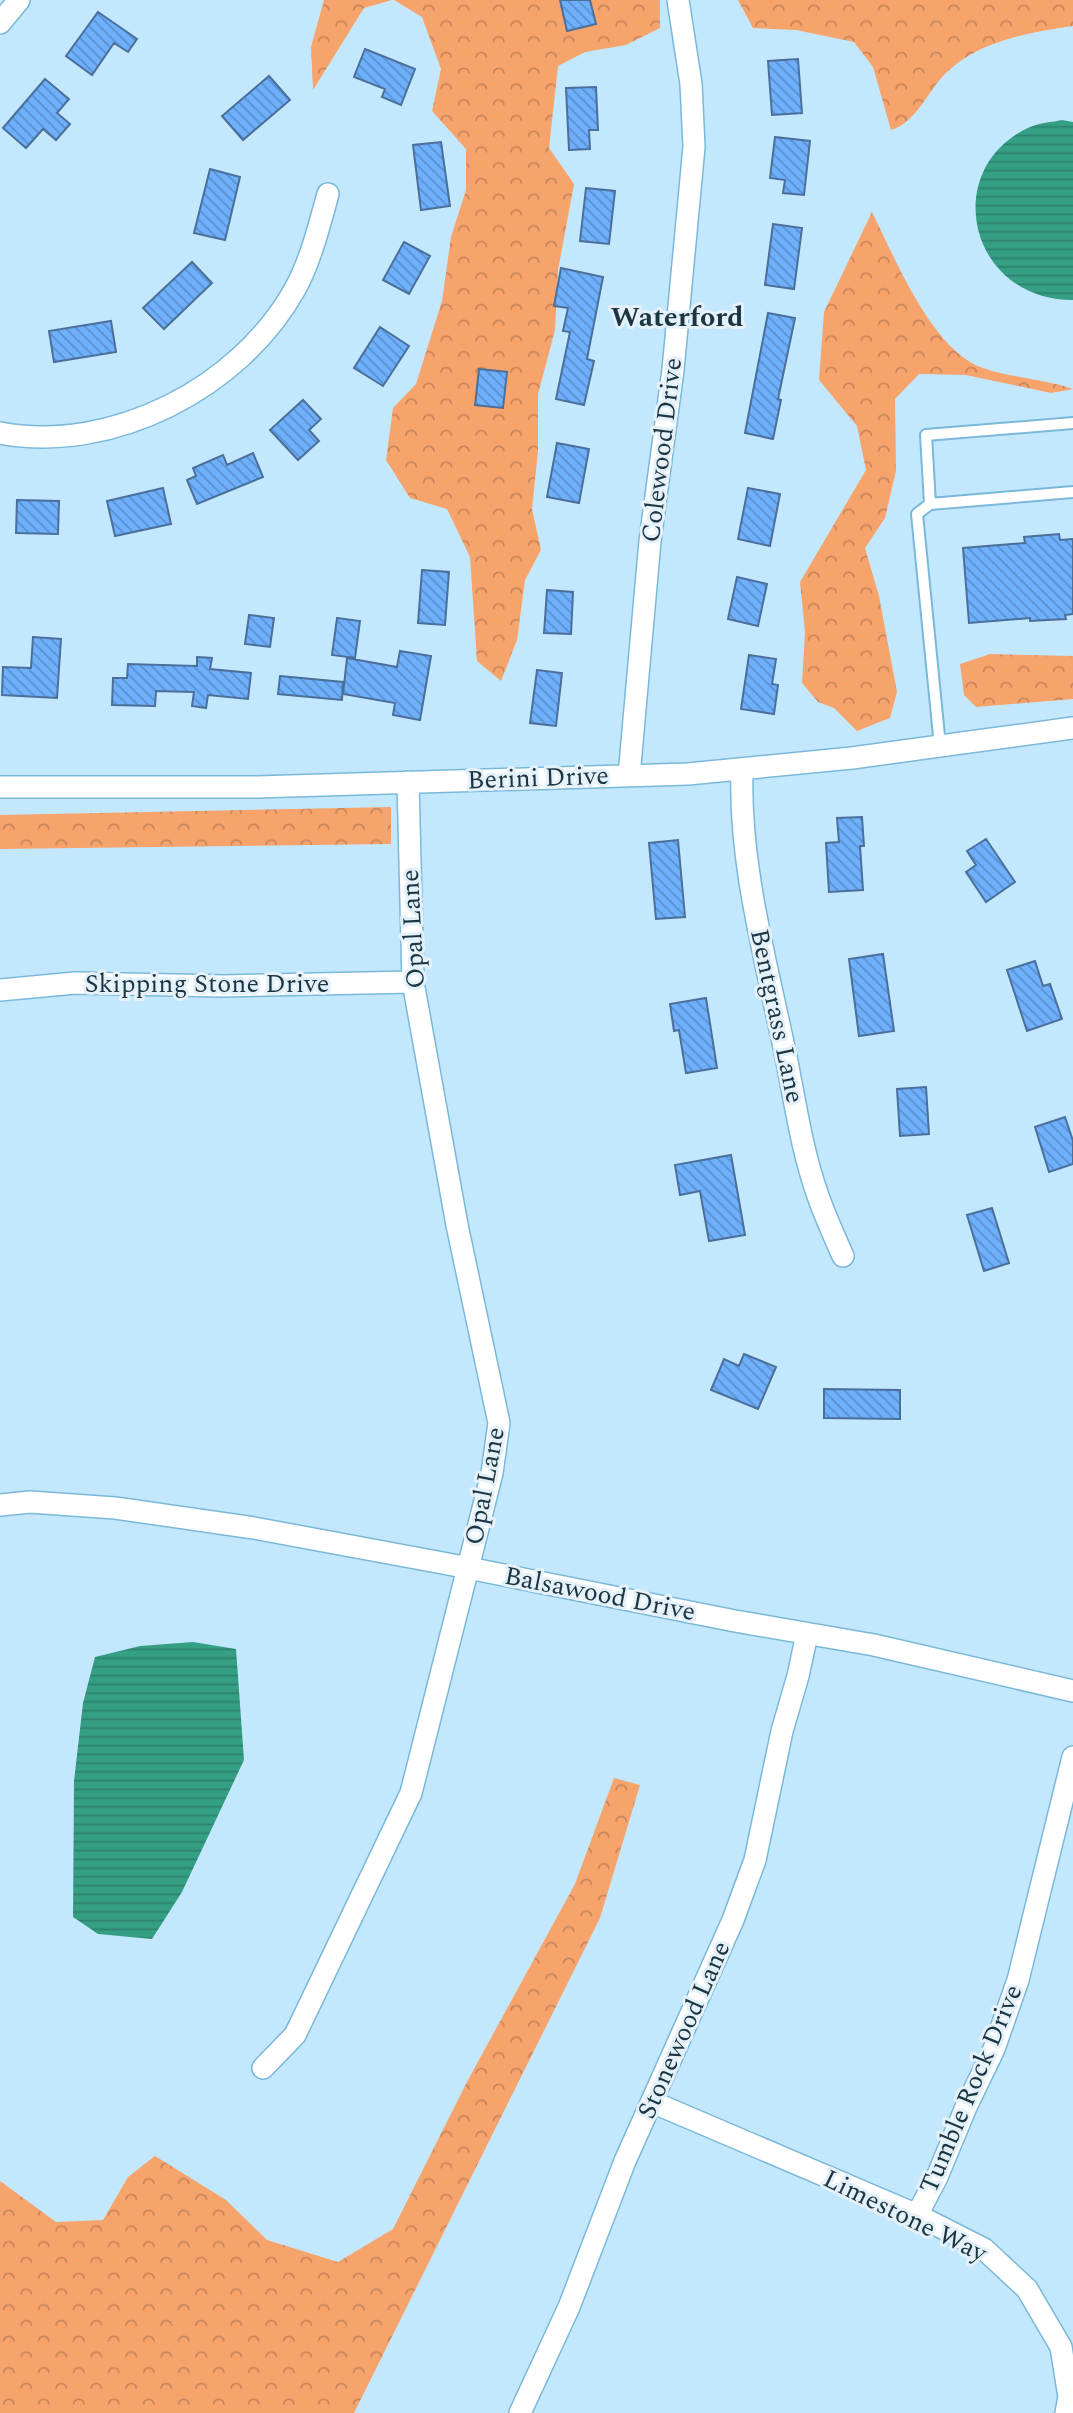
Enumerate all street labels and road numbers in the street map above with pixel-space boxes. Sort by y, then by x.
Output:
street label: Colewood Drive [631,355,693,545]
street label: Berini Drive [466,756,610,800]
street label: Opal Lane [390,868,436,990]
street label: Bentgrass Lane [739,925,815,1107]
street label: Skipping Stone Drive [85,964,329,1004]
street label: Opal Lane [454,1424,516,1548]
street label: Balsawood Drive [501,1556,699,1632]
street label: Stonewood Lane [627,1935,741,2125]
street label: Tumble Rock Drive [909,1978,1033,2200]
street label: Limestone Way [816,2159,995,2274]

